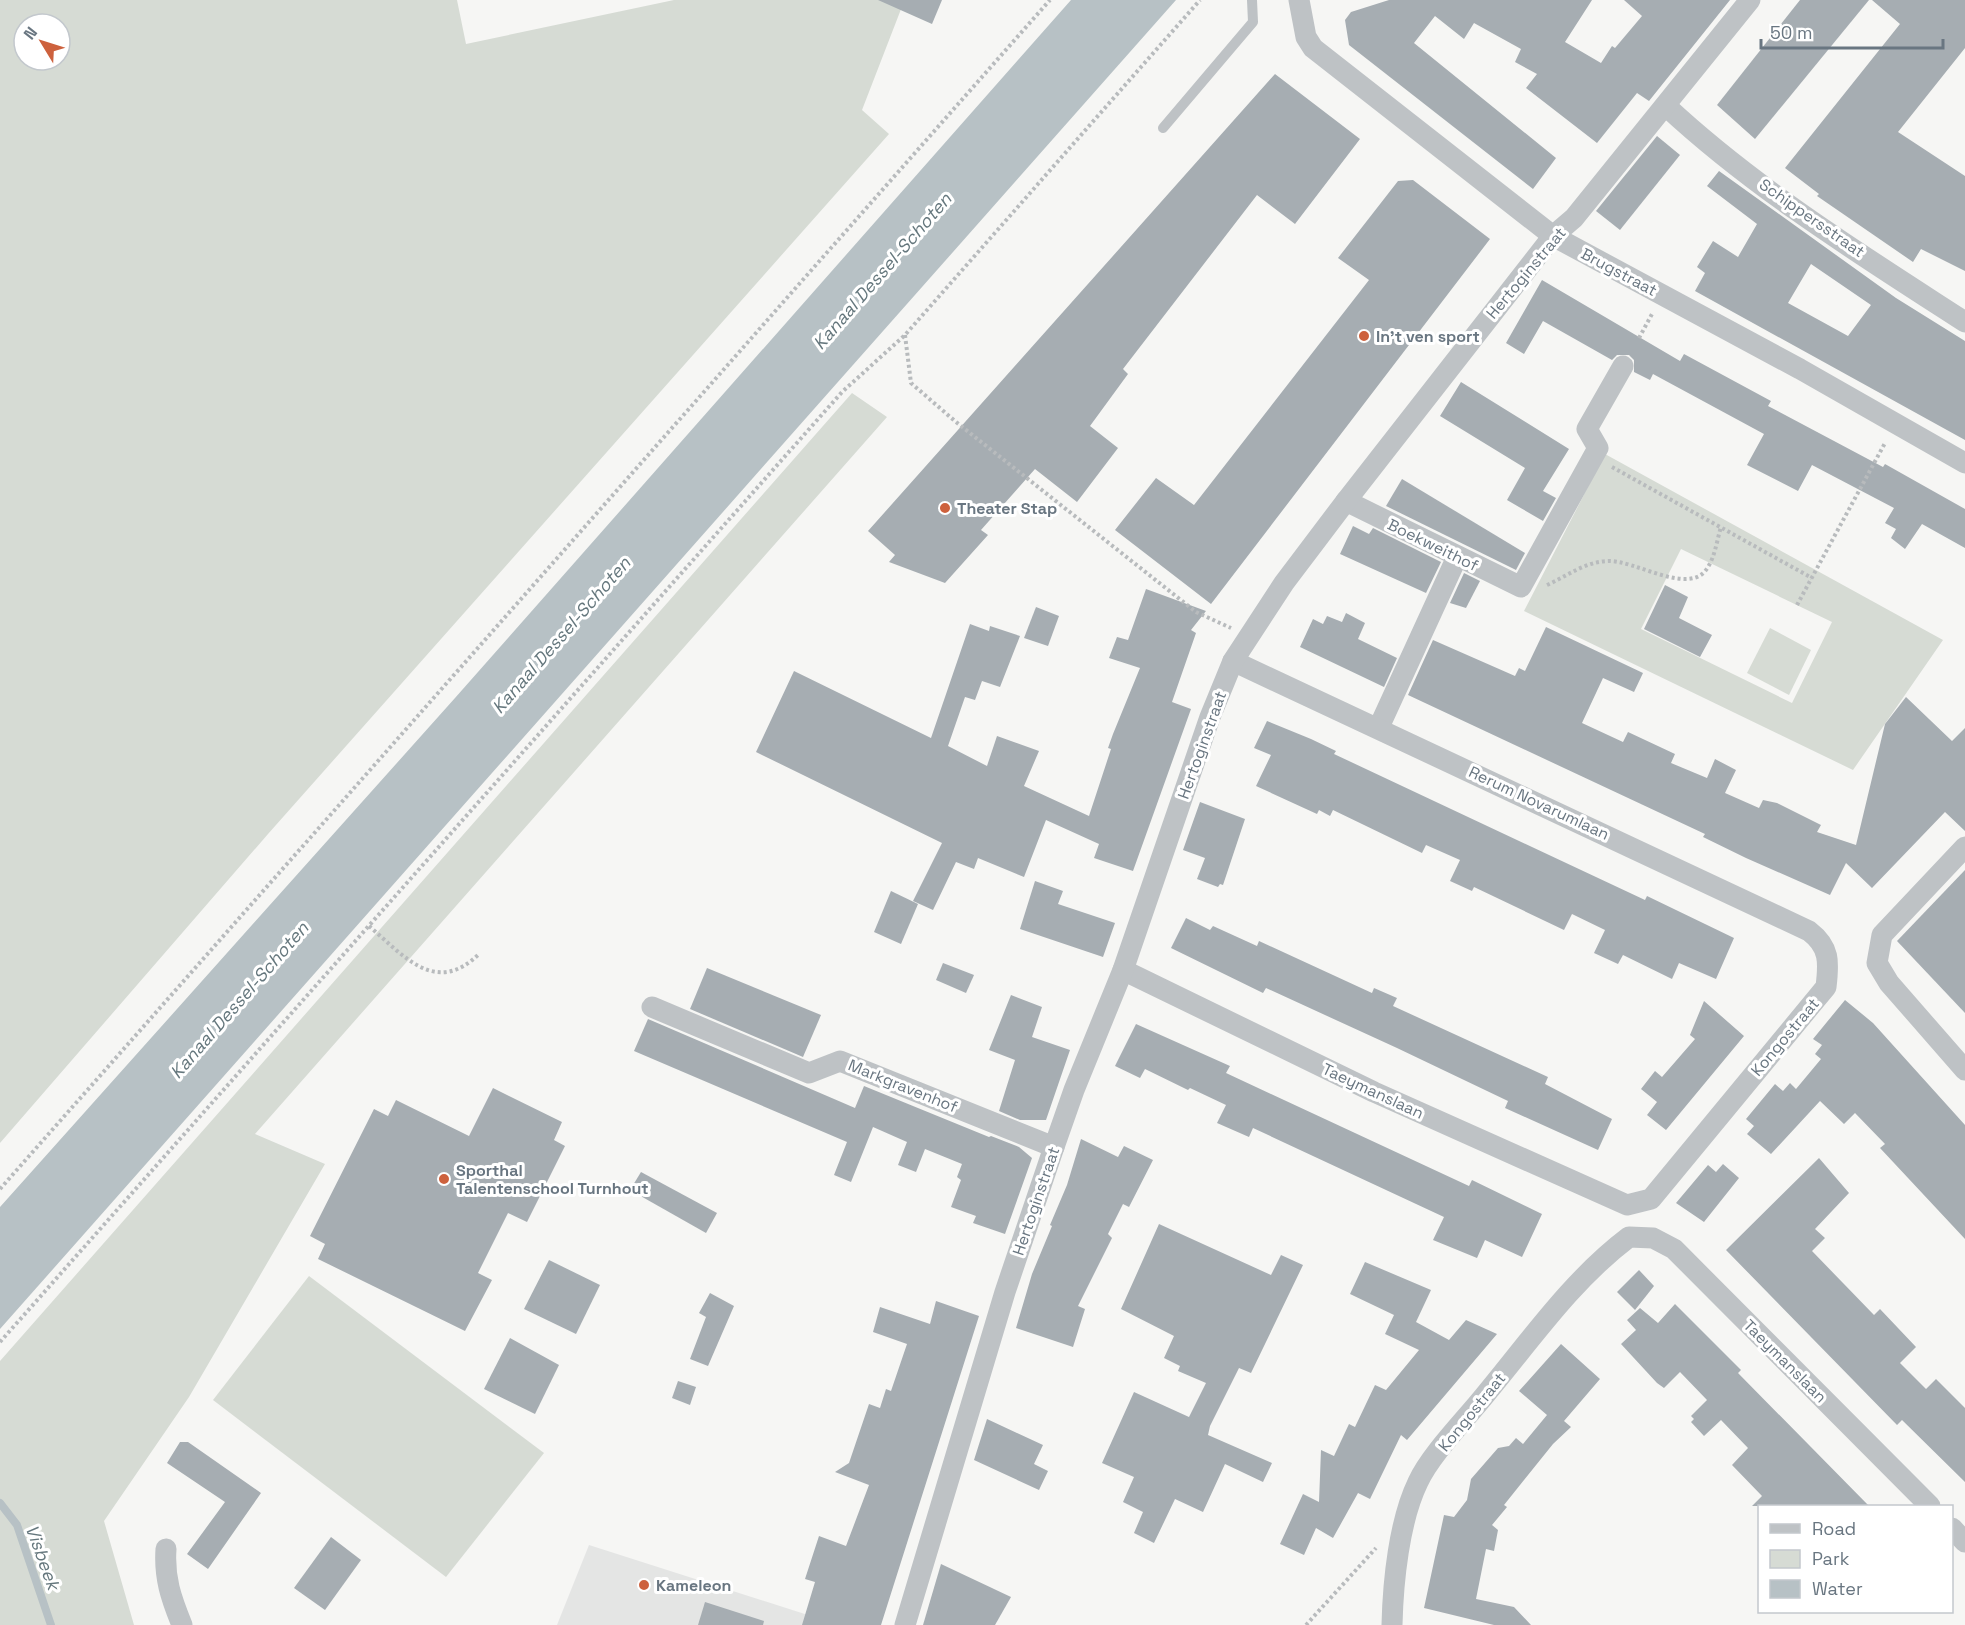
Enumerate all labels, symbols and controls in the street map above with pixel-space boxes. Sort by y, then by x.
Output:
north arrow [12,12,72,72]
scale bar [1761,12,1942,50]
text: 50 m [1770,21,1812,44]
text: N [19,22,42,44]
street label: Schippersstraat [1755,174,1869,262]
water label: Kanaal Dessel-Schoten [808,187,957,354]
street label: Hertoginstraat [1481,223,1571,323]
street label: Brugstraat [1577,243,1661,301]
place label: In't ven sport [1376,326,1480,347]
marker: In't ven sport [1357,329,1371,343]
place label: Theater Stap [957,498,1057,519]
marker: Theater Stap [938,501,952,515]
street label: Boekweithof [1384,514,1482,576]
water label: Kanaal Dessel-Schoten [487,551,636,718]
street label: Hertoginstraat [1173,688,1231,802]
street label: Rerum Novarumlaan [1465,761,1613,845]
water label: Kanaal Dessel-Schoten [165,916,314,1083]
street label: Kongostraat [1746,994,1824,1080]
street label: Markgravenhof [845,1055,961,1117]
street label: Taeymanslaan [1319,1058,1427,1124]
street label: Hertoginstraat [1008,1144,1064,1258]
place label: Sporthal Talentenschool Turnhout [456,1160,649,1199]
marker: Sporthal Talentenschool Turnhout [437,1172,451,1186]
street label: Taeymanslaan [1739,1315,1831,1407]
street label: Kongostraat [1434,1368,1510,1456]
legend [1758,1505,1953,1613]
text: Road [1812,1517,1856,1540]
water label: Visbeek [21,1521,66,1595]
text: Park [1812,1547,1850,1570]
place label: Kameleon [656,1575,731,1596]
text: Water [1812,1577,1863,1600]
marker: Kameleon [637,1578,651,1592]

